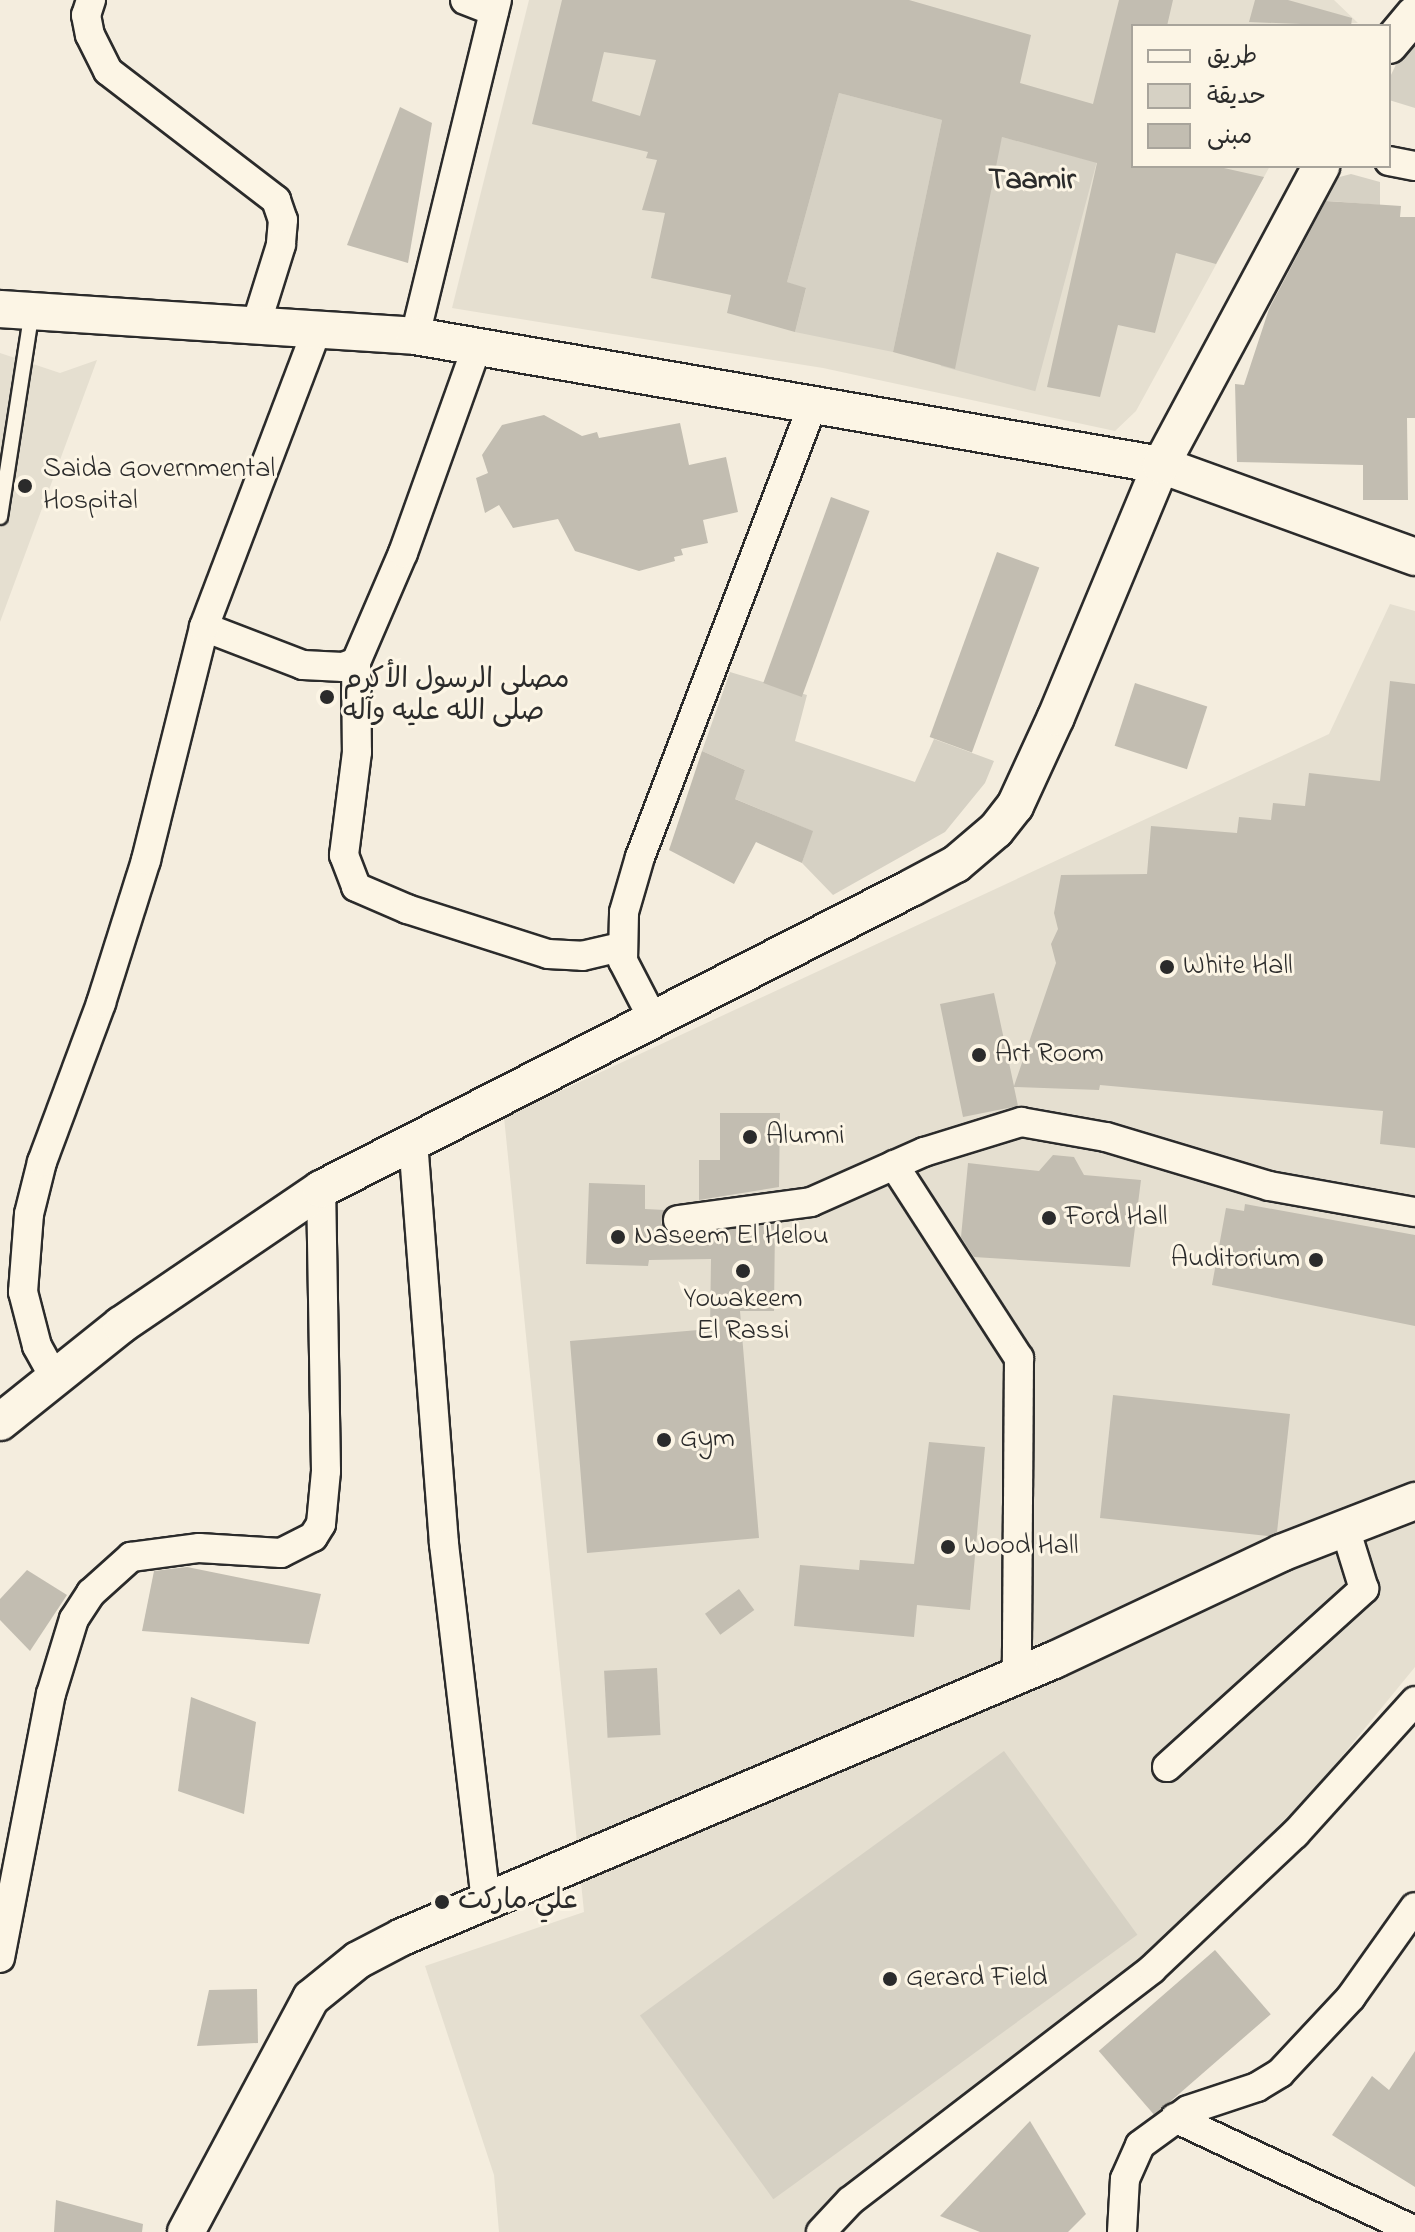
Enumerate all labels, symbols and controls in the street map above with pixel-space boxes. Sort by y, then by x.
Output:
legend [1131,24,1391,168]
text: طريق [1207,40,1257,75]
text: حديقة [1207,80,1266,115]
text: مبنى [1207,120,1252,155]
district label: Taamir [988,163,1076,199]
place label: Saida Governmental Hospital [43,453,275,519]
marker: Saida Governmental Hospital [14,475,36,497]
place label: مصلى الرسول الأكرم صلى الله عليه وآله [343,664,570,730]
marker: مصلى الرسول الأكرم صلى الله عليه وآله [318,688,336,706]
place label: White Hall [1183,950,1293,984]
marker: White Hall [1158,958,1176,976]
place label: Art Room [995,1038,1104,1072]
marker: Art Room [970,1046,988,1064]
place label: Alumni [766,1120,844,1154]
marker: Alumni [741,1128,759,1146]
place label: Ford Hall [1065,1201,1167,1235]
marker: Ford Hall [1040,1209,1058,1227]
place label: Naseem El Helou [634,1220,829,1254]
marker: Naseem El Helou [609,1228,627,1246]
place label: Auditorium [1171,1243,1300,1277]
marker: Auditorium [1307,1251,1325,1269]
marker: Yowakeem El Rassi [734,1262,752,1280]
place label: Yowakeem El Rassi [683,1283,803,1349]
place label: Gym [680,1423,735,1457]
marker: Gym [655,1431,673,1449]
place label: Wood Hall [964,1530,1078,1564]
marker: Wood Hall [939,1538,957,1556]
place label: علي ماركت [458,1885,578,1919]
marker: علي ماركت [433,1893,451,1911]
place label: Gerard Field [906,1962,1047,1996]
marker: Gerard Field [881,1970,899,1988]

